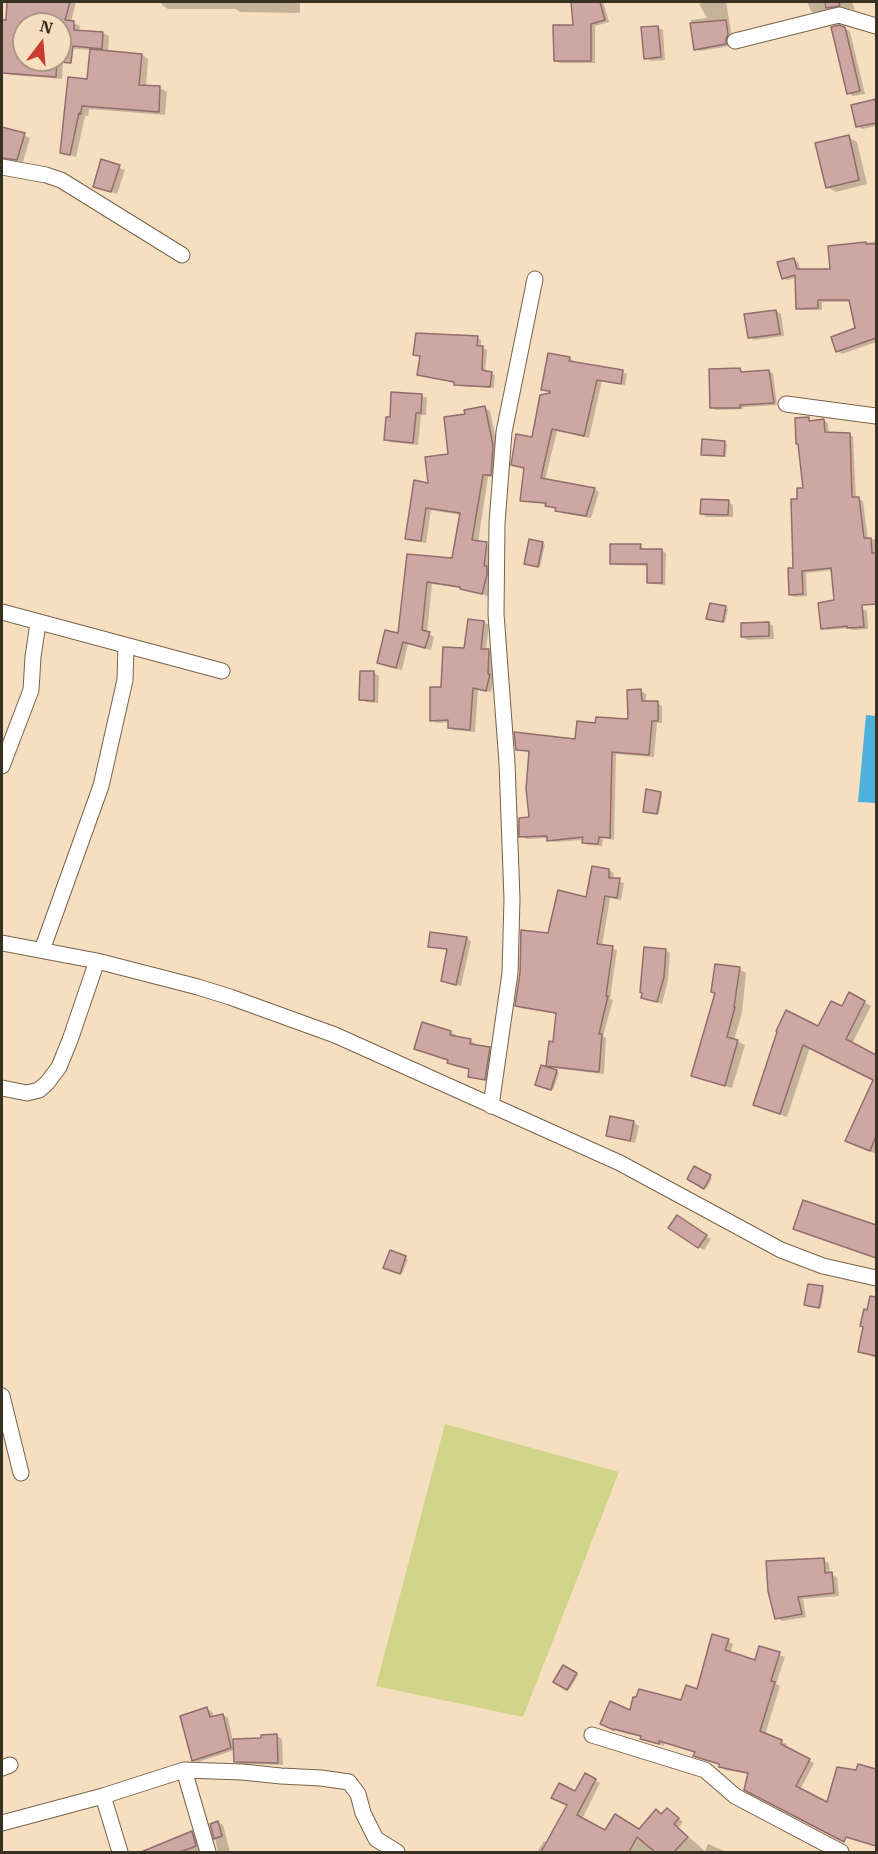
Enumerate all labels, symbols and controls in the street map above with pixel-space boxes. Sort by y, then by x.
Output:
north arrow [12,12,72,72]
text: N [38,15,55,38]

